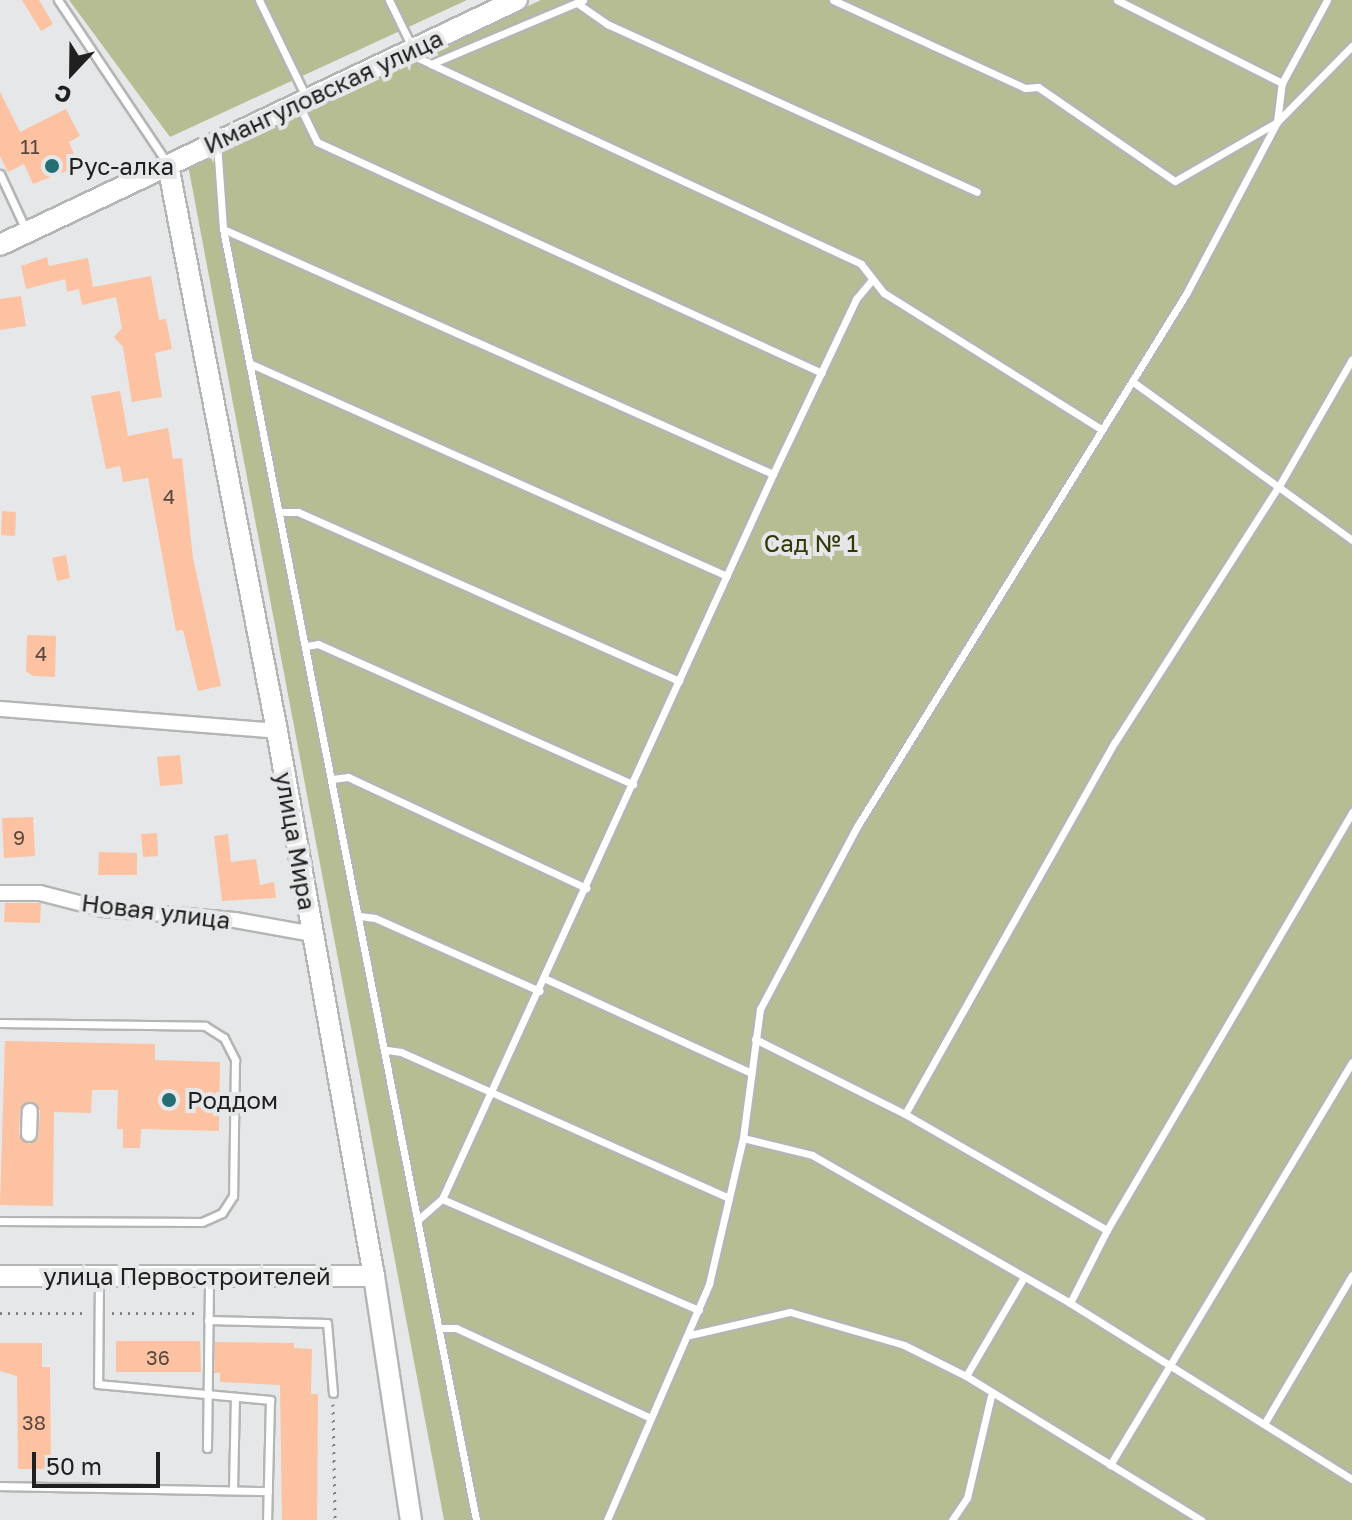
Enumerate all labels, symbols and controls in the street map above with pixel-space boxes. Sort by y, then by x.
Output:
street label: Имангуловская улица [199,23,447,159]
north arrow [32,32,112,112]
text: С [51,79,75,110]
house number: 11 [20,134,40,158]
place label: Рус-алка [68,152,174,180]
marker: Рус-алка [43,157,61,175]
house number: 4 [163,484,175,508]
park label: Сад № 1 [764,529,858,557]
house number: 4 [35,641,47,665]
street label: улица Мира [270,770,322,912]
house number: 9 [13,825,25,849]
street label: Новая улица [80,888,232,934]
place label: Роддом [187,1086,278,1114]
marker: Роддом [158,1089,180,1111]
street label: улица Первостроителей [43,1262,331,1290]
house number: 36 [146,1345,170,1369]
house number: 38 [22,1410,46,1434]
scale bar [36,1436,164,1486]
text: 50 m [46,1451,102,1480]

